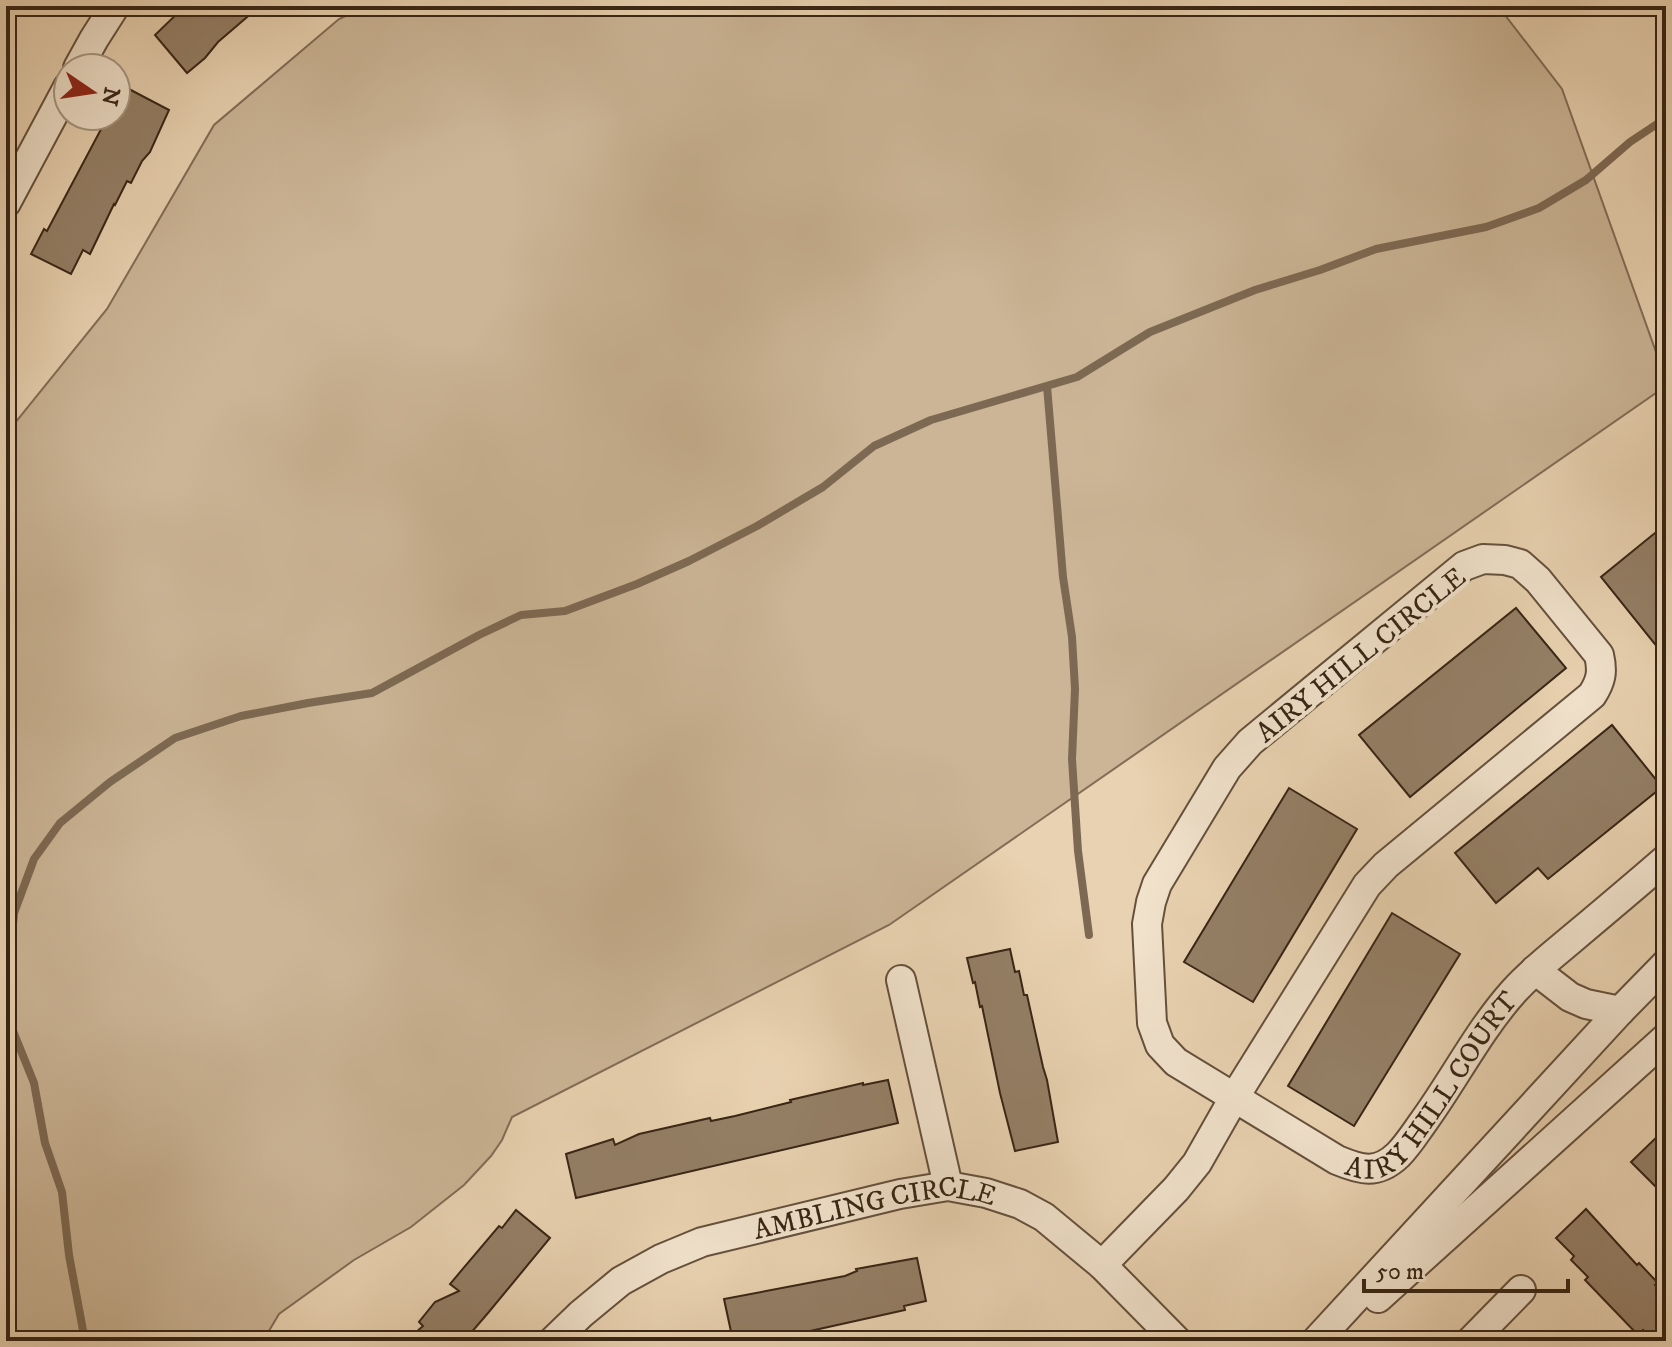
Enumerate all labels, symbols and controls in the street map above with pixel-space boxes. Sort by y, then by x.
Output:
north arrow [52,52,132,132]
text: N [95,84,125,108]
street label: AIRY HILL CIRCLE [1249,560,1473,751]
street label: AIRY HILL COURT [1341,984,1526,1188]
street label: AMBLING CIRCLE [750,1169,1001,1248]
scale bar [1364,1243,1568,1293]
text: 50 m [1376,1257,1424,1287]

